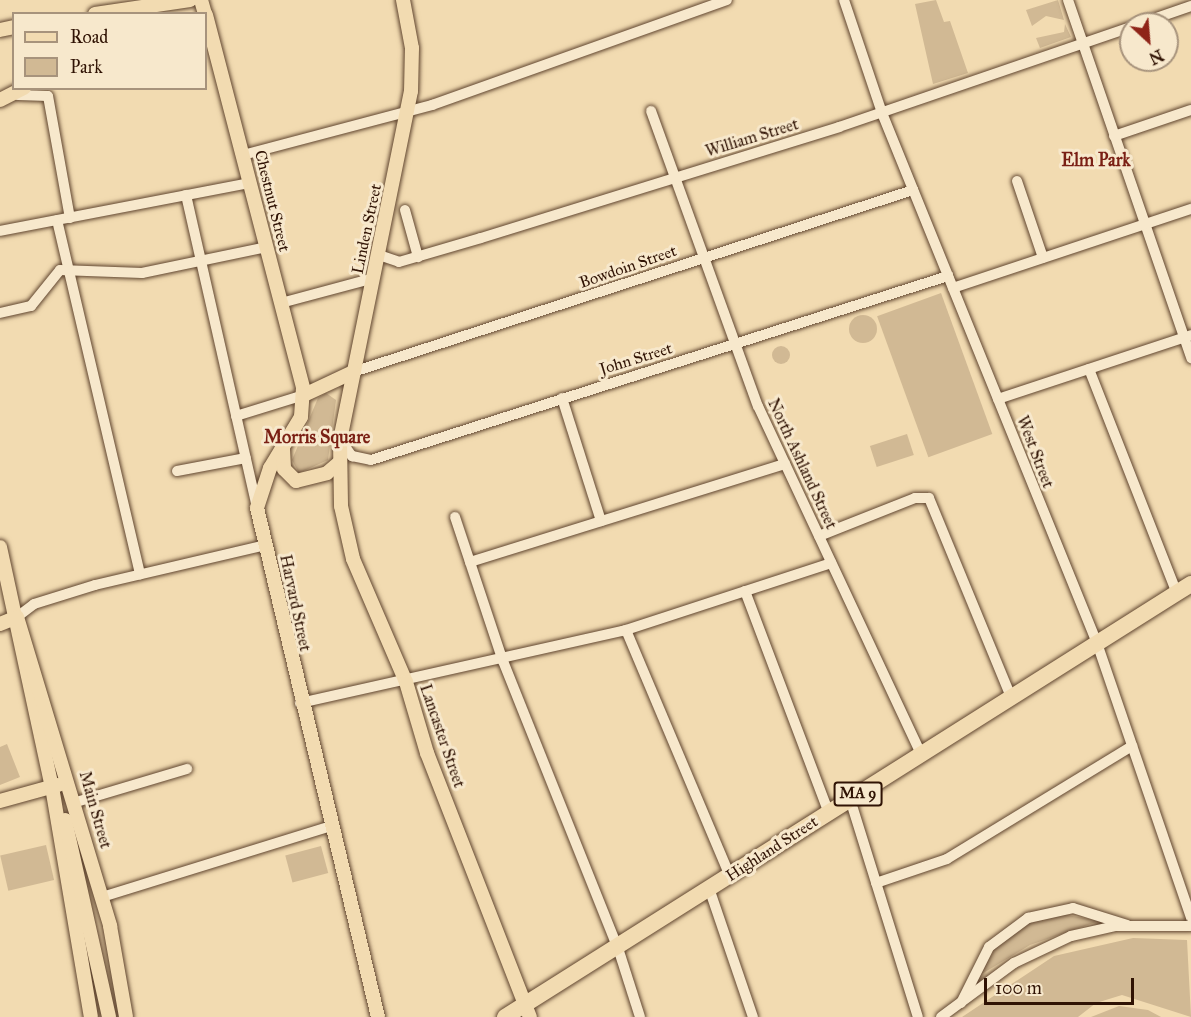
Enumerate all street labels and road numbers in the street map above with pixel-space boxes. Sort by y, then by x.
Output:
street label: William Street [703,115,801,161]
street label: Chestnut Street [250,148,294,254]
street label: Linden Street [348,182,386,276]
street label: Bowdoin Street [577,241,679,293]
street label: John Street [597,339,675,379]
street label: North Ashland Street [763,396,841,532]
street label: West Street [1012,413,1058,491]
street label: Harvard Street [275,553,315,653]
street label: Lancaster Street [415,682,469,790]
street label: Main Street [75,769,115,851]
road number: MA 9 [832,782,884,806]
street label: Highland Street [723,812,821,886]

